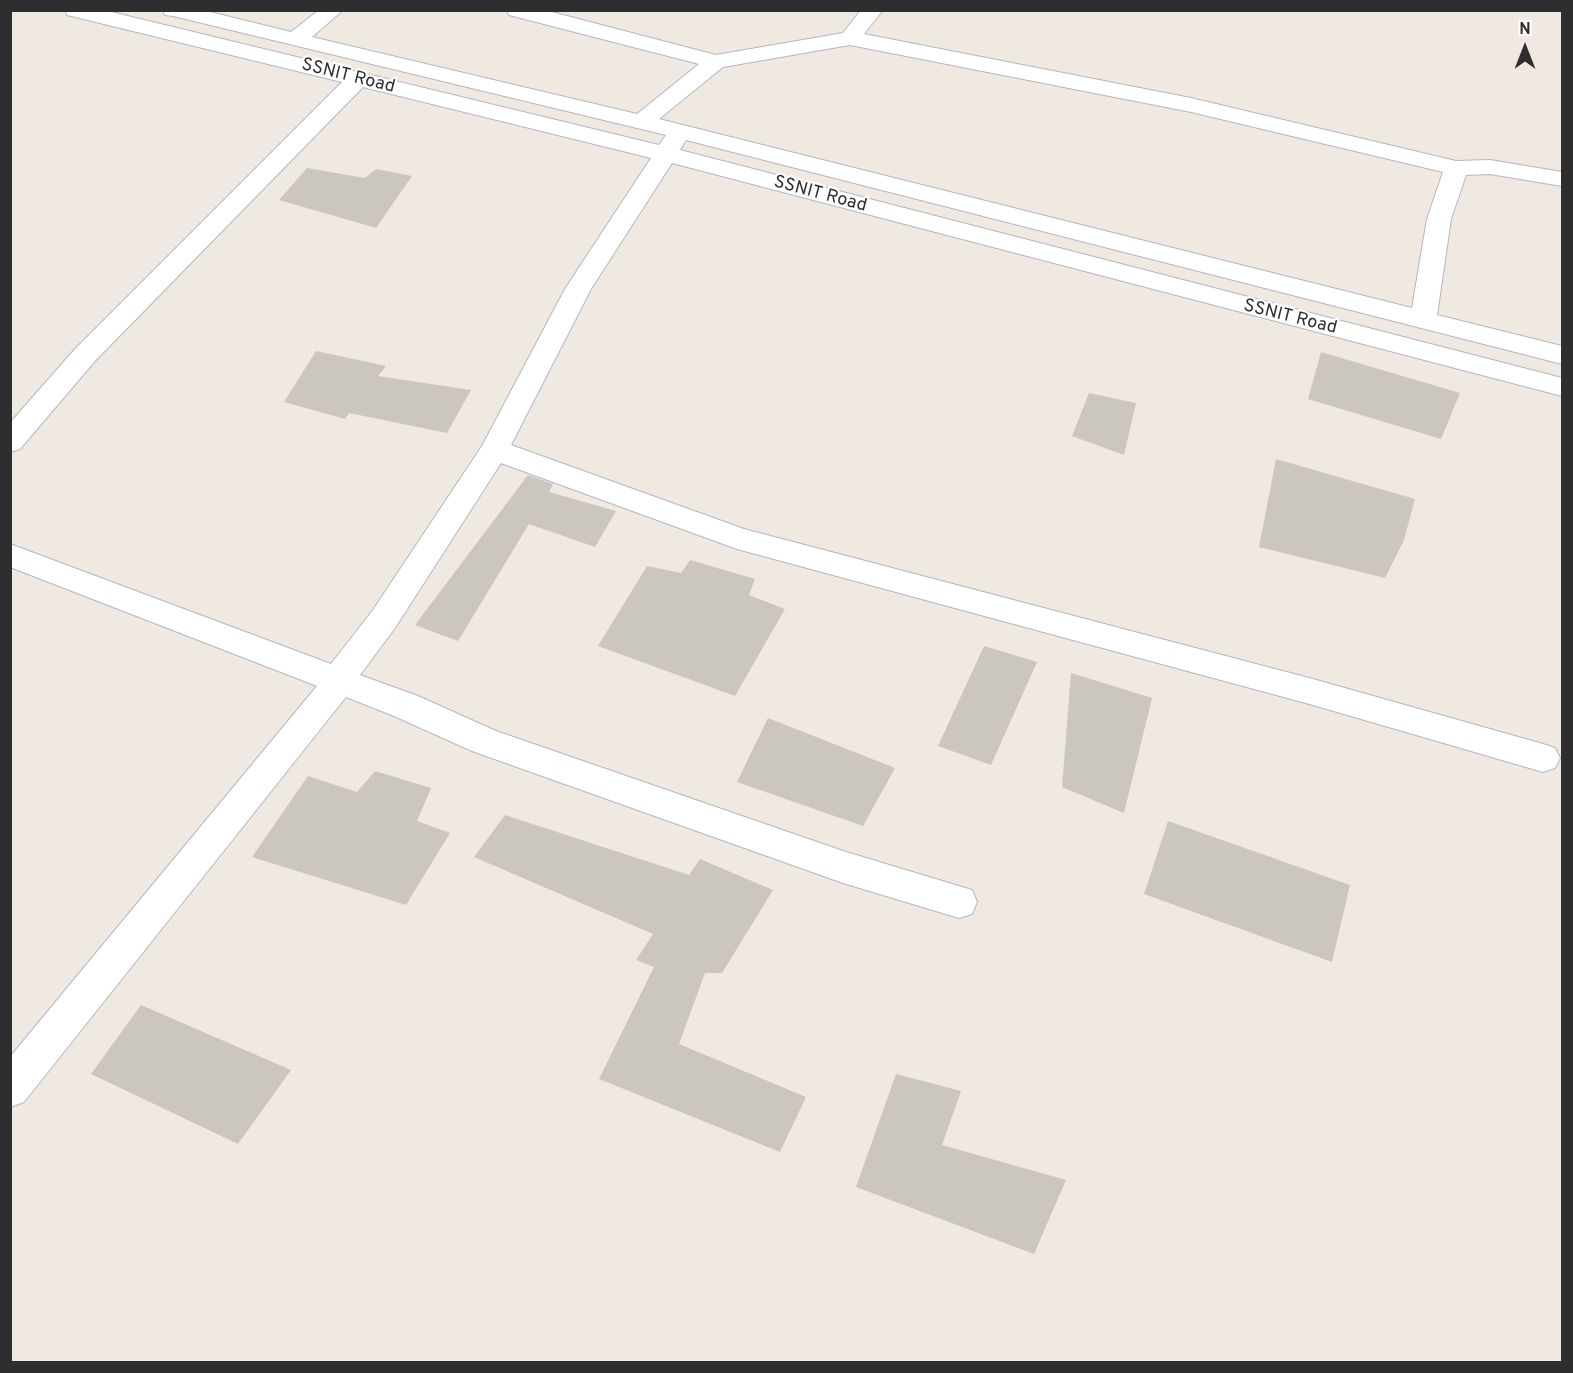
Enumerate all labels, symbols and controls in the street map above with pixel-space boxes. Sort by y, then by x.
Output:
north arrow [1495,18,1555,78]
text: N [1519,20,1531,40]
street label: SSNIT Road [299,55,397,99]
street label: SSNIT Road [771,172,869,218]
street label: SSNIT Road [1241,296,1339,340]

